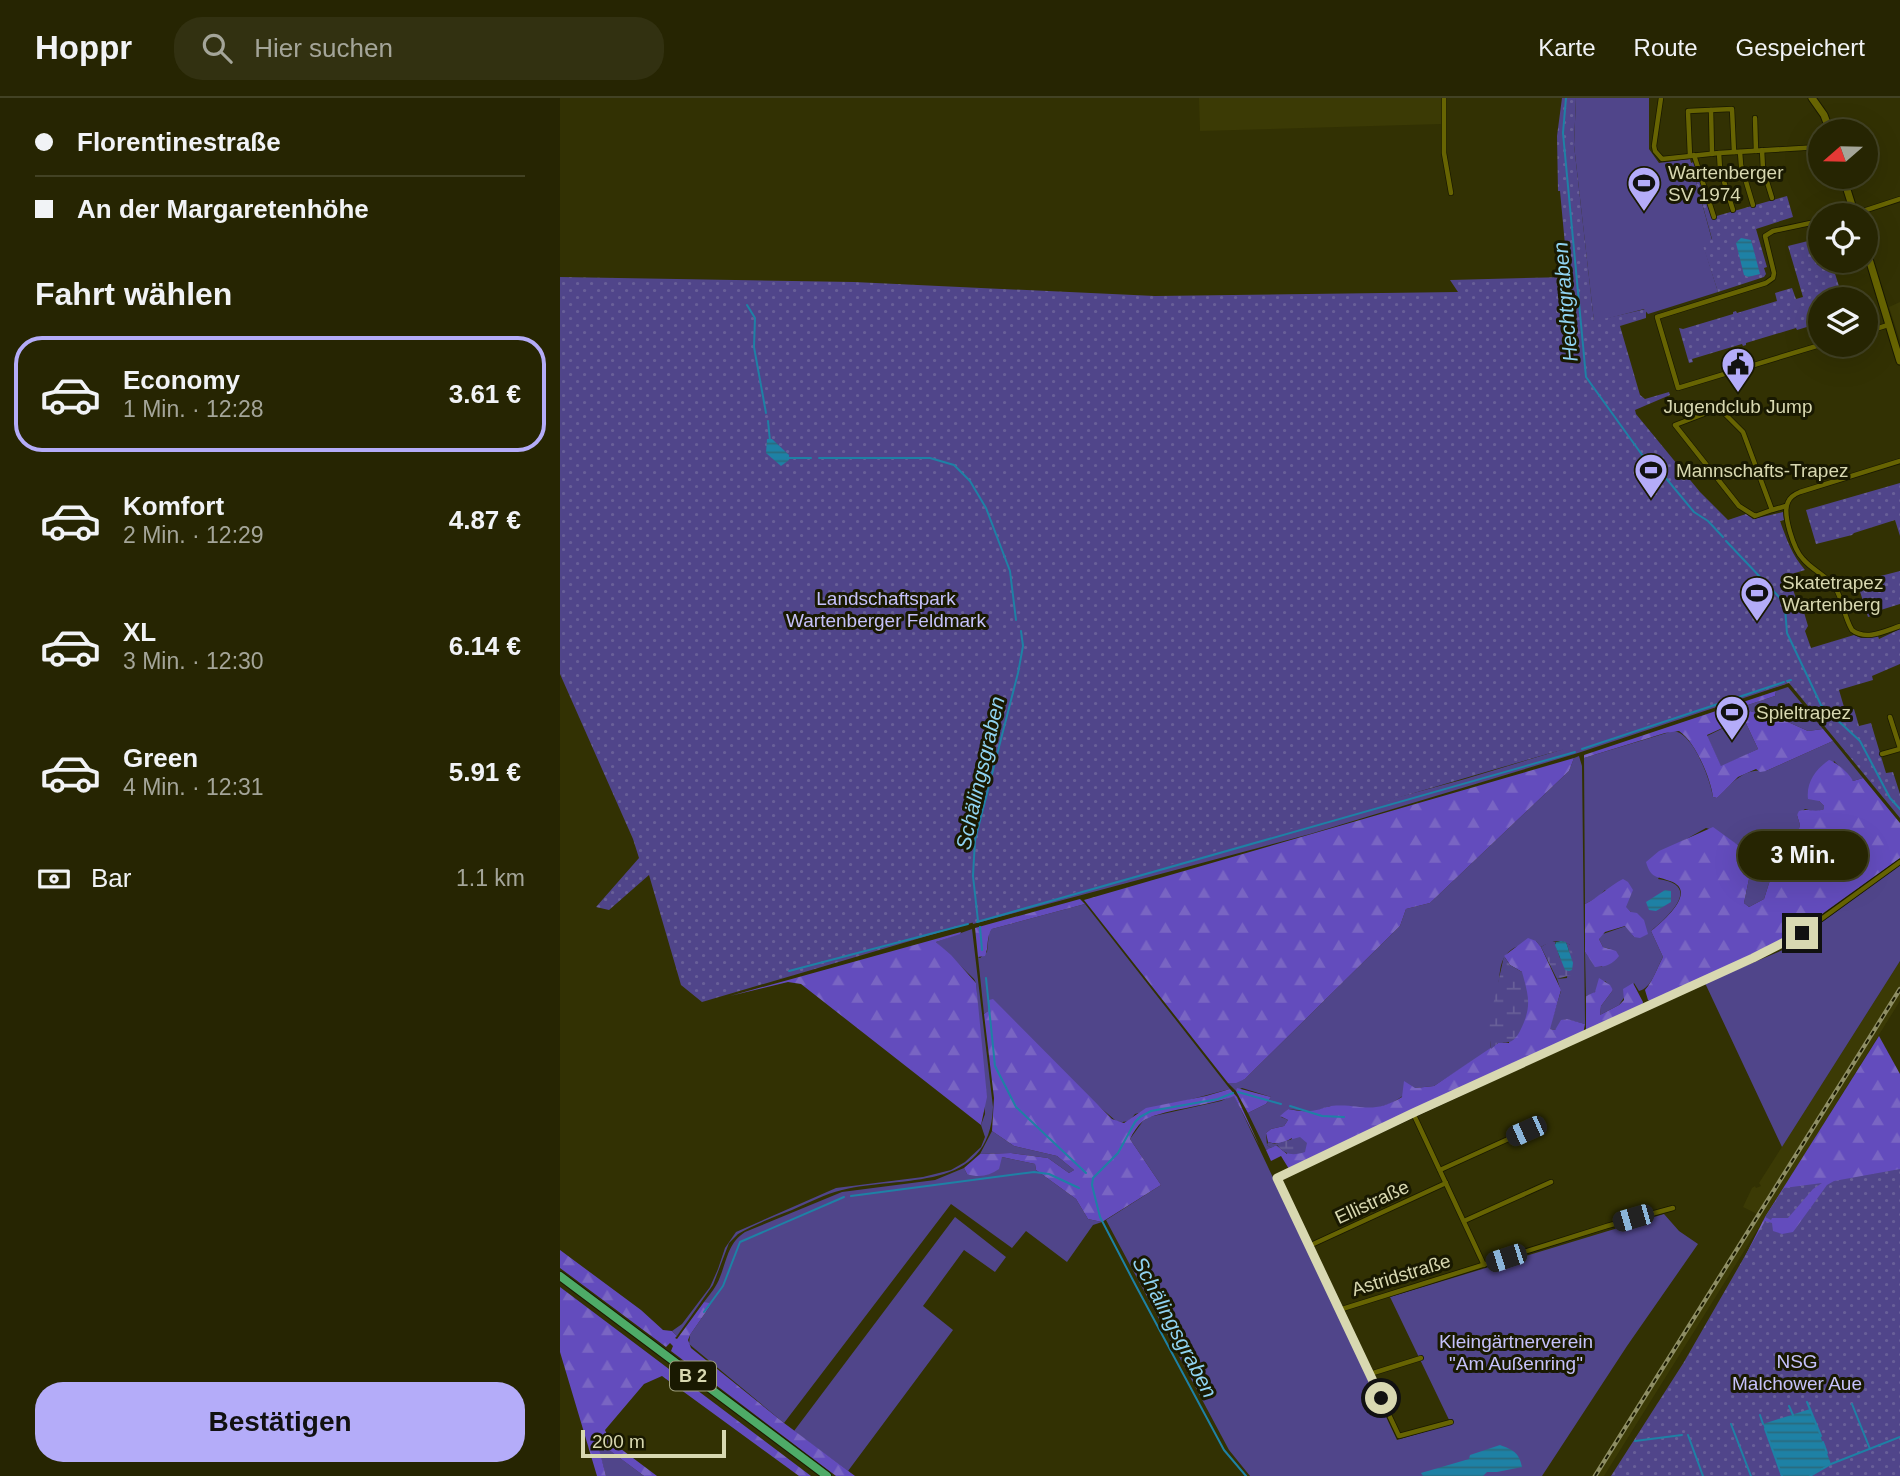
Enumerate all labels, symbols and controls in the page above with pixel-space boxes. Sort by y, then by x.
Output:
search box [174,17,664,80]
text: Hoppr [35,29,132,66]
icon: search [198,29,236,67]
text: Hier suchen [254,33,393,63]
text: Karte [1538,34,1596,61]
text: Route [1634,34,1698,61]
text: Gespeichert [1736,34,1865,61]
north arrow [1808,119,1878,189]
map controls [1808,119,1878,357]
text: Florentinestraße [77,127,281,157]
place label: Wartenberger SV 1974 [1668,162,1784,205]
sports icon: Wartenberger SV 1974 [1625,164,1663,213]
text: An der Margaretenhöhe [77,194,369,224]
button: locate [1808,203,1878,273]
water label: Hechtgraben [1548,241,1582,363]
text: Fahrt wählen [35,276,232,312]
button: layers [1808,287,1878,357]
public building icon: Jugendclub Jump [1719,345,1757,394]
icon: car [39,363,102,426]
text: Economy [123,365,240,395]
text: 3.61 € [449,379,521,409]
text: 1 Min. · 12:28 [123,396,264,422]
place label: Jugendclub Jump [1664,396,1812,417]
sports icon: Mannschafts-Trapez [1632,451,1670,500]
place label: Mannschafts-Trapez [1676,460,1848,481]
icon: car [39,489,102,552]
text: Komfort [123,491,224,521]
text: 4.87 € [449,505,521,535]
text: 2 Min. · 12:29 [123,522,264,548]
place label: Skatetrapez Wartenberg [1782,572,1883,615]
sports icon: Skatetrapez Wartenberg [1738,574,1776,623]
park label: Landschaftspark Wartenberger Feldmark [786,588,986,631]
icon: car [39,615,102,678]
text: XL [123,617,156,647]
text: 6.14 € [449,631,521,661]
text: 3 Min. · 12:30 [123,648,264,674]
sports icon: Spieltrapez [1713,693,1751,742]
water label: Schälingsgraben [951,694,1009,852]
place label: Spieltrapez [1756,702,1851,723]
icon: car [39,741,102,804]
text: Green [123,743,198,773]
text: 5.91 € [449,757,521,787]
text: 4 Min. · 12:31 [123,774,264,800]
callout: 3 Min. [1737,832,1867,880]
text: 3 Min. [1770,842,1836,868]
icon: cash [35,860,73,898]
text: Bar [91,863,131,893]
text: 1.1 km [456,865,525,891]
route end [1786,917,1818,949]
car [1503,1113,1550,1149]
street label: Ellistraße [1332,1176,1412,1228]
car [1610,1202,1657,1234]
car [1483,1242,1530,1274]
street label: Astridstraße [1349,1250,1453,1300]
water label: Schälingsgraben [1128,1253,1222,1401]
park label: Kleingärtnerverein "Am Außenring" [1439,1331,1593,1374]
park label: NSG Malchower Aue [1732,1351,1862,1394]
road number: B 2 [670,1362,716,1391]
button: Bestätigen [35,1382,525,1462]
route start [1365,1382,1397,1414]
scale bar [581,1427,726,1459]
text: 200 m [592,1431,645,1452]

